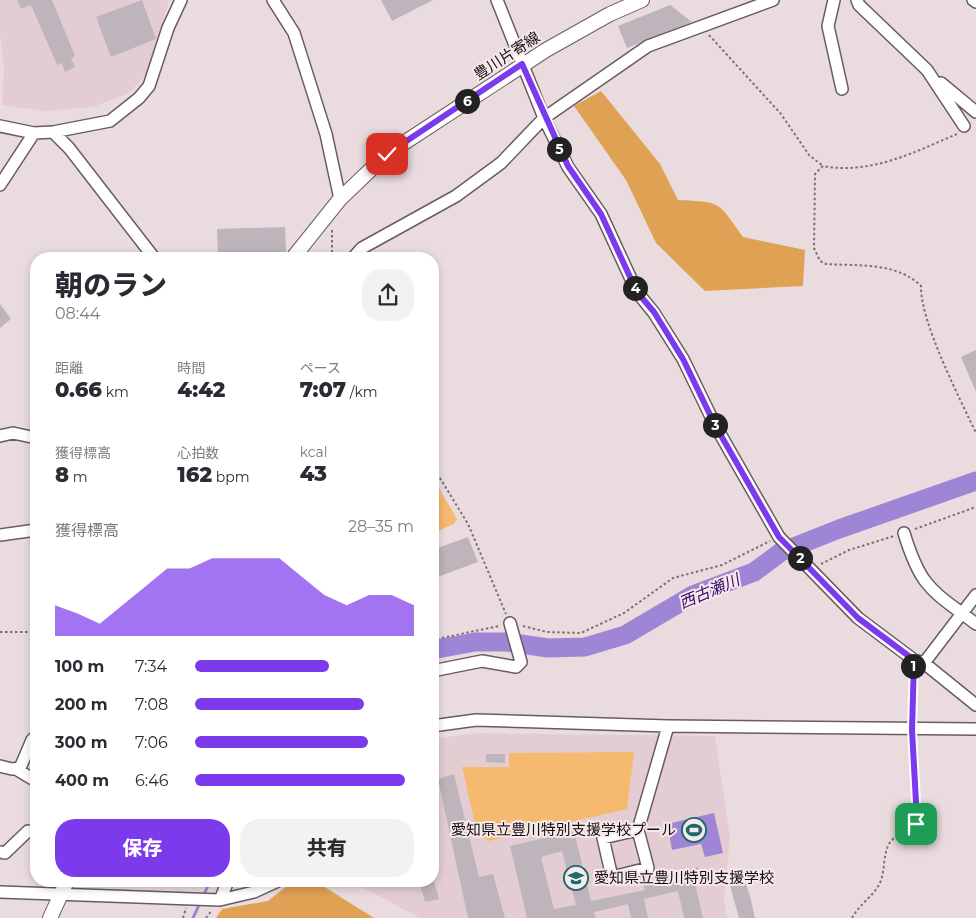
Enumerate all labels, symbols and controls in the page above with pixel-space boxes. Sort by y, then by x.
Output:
street label: 豊川片寄線 [470,27,543,84]
pin: 6 [454,88,480,114]
text: 6 [463,92,472,110]
pin [366,133,408,175]
pin: 5 [546,136,572,162]
icon: check [373,140,401,168]
text: 5 [555,140,564,158]
text: 朝のラン [55,268,167,302]
button: share [362,269,414,321]
pin: 4 [622,276,648,300]
text: 4 [631,279,640,297]
text: 08:44 [55,304,100,323]
text: 距離 [55,359,83,377]
text: 時間 [177,359,205,377]
text: ペース [300,359,341,377]
text: 0.66 [55,377,102,402]
text: 4:42 [177,377,225,402]
text: 7:07 [300,377,346,402]
text: km [102,383,129,401]
text: /km [346,383,378,401]
pin: 3 [702,412,728,438]
text: 3 [711,416,720,434]
text: kcal [300,443,328,461]
text: 獲得標高 [55,444,111,462]
text: 心拍数 [177,444,219,462]
text: 43 [300,461,327,486]
text: 8 [55,462,69,487]
text: 162 [177,462,212,487]
text: m [69,468,88,486]
text: bpm [212,468,250,486]
text: 28–35 m [348,517,414,536]
text: 獲得標高 [55,521,119,540]
pin: 2 [788,546,812,570]
text: 2 [796,549,805,567]
water label: 西古瀬川 [676,569,744,613]
pin: 1 [900,654,926,678]
text: 100 m [55,657,104,676]
text: 7:34 [135,657,167,676]
text: 1 [911,657,916,675]
text: 200 m [55,695,107,714]
text: 7:08 [135,695,168,714]
text: 300 m [55,733,108,752]
text: 7:06 [135,733,168,752]
text: 400 m [55,771,109,790]
text: 6:46 [135,771,168,790]
pin [895,803,937,845]
icon: arrive [902,810,930,838]
sports icon: 愛知県立豊川特別支援学校プール [681,817,707,843]
button: 保存 [55,819,230,877]
button: 共有 [240,819,414,877]
place label: 愛知県立豊川特別支援学校プール [451,820,676,839]
school or university icon: 愛知県立豊川特別支援学校 [563,865,589,891]
place label: 愛知県立豊川特別支援学校 [594,868,774,887]

